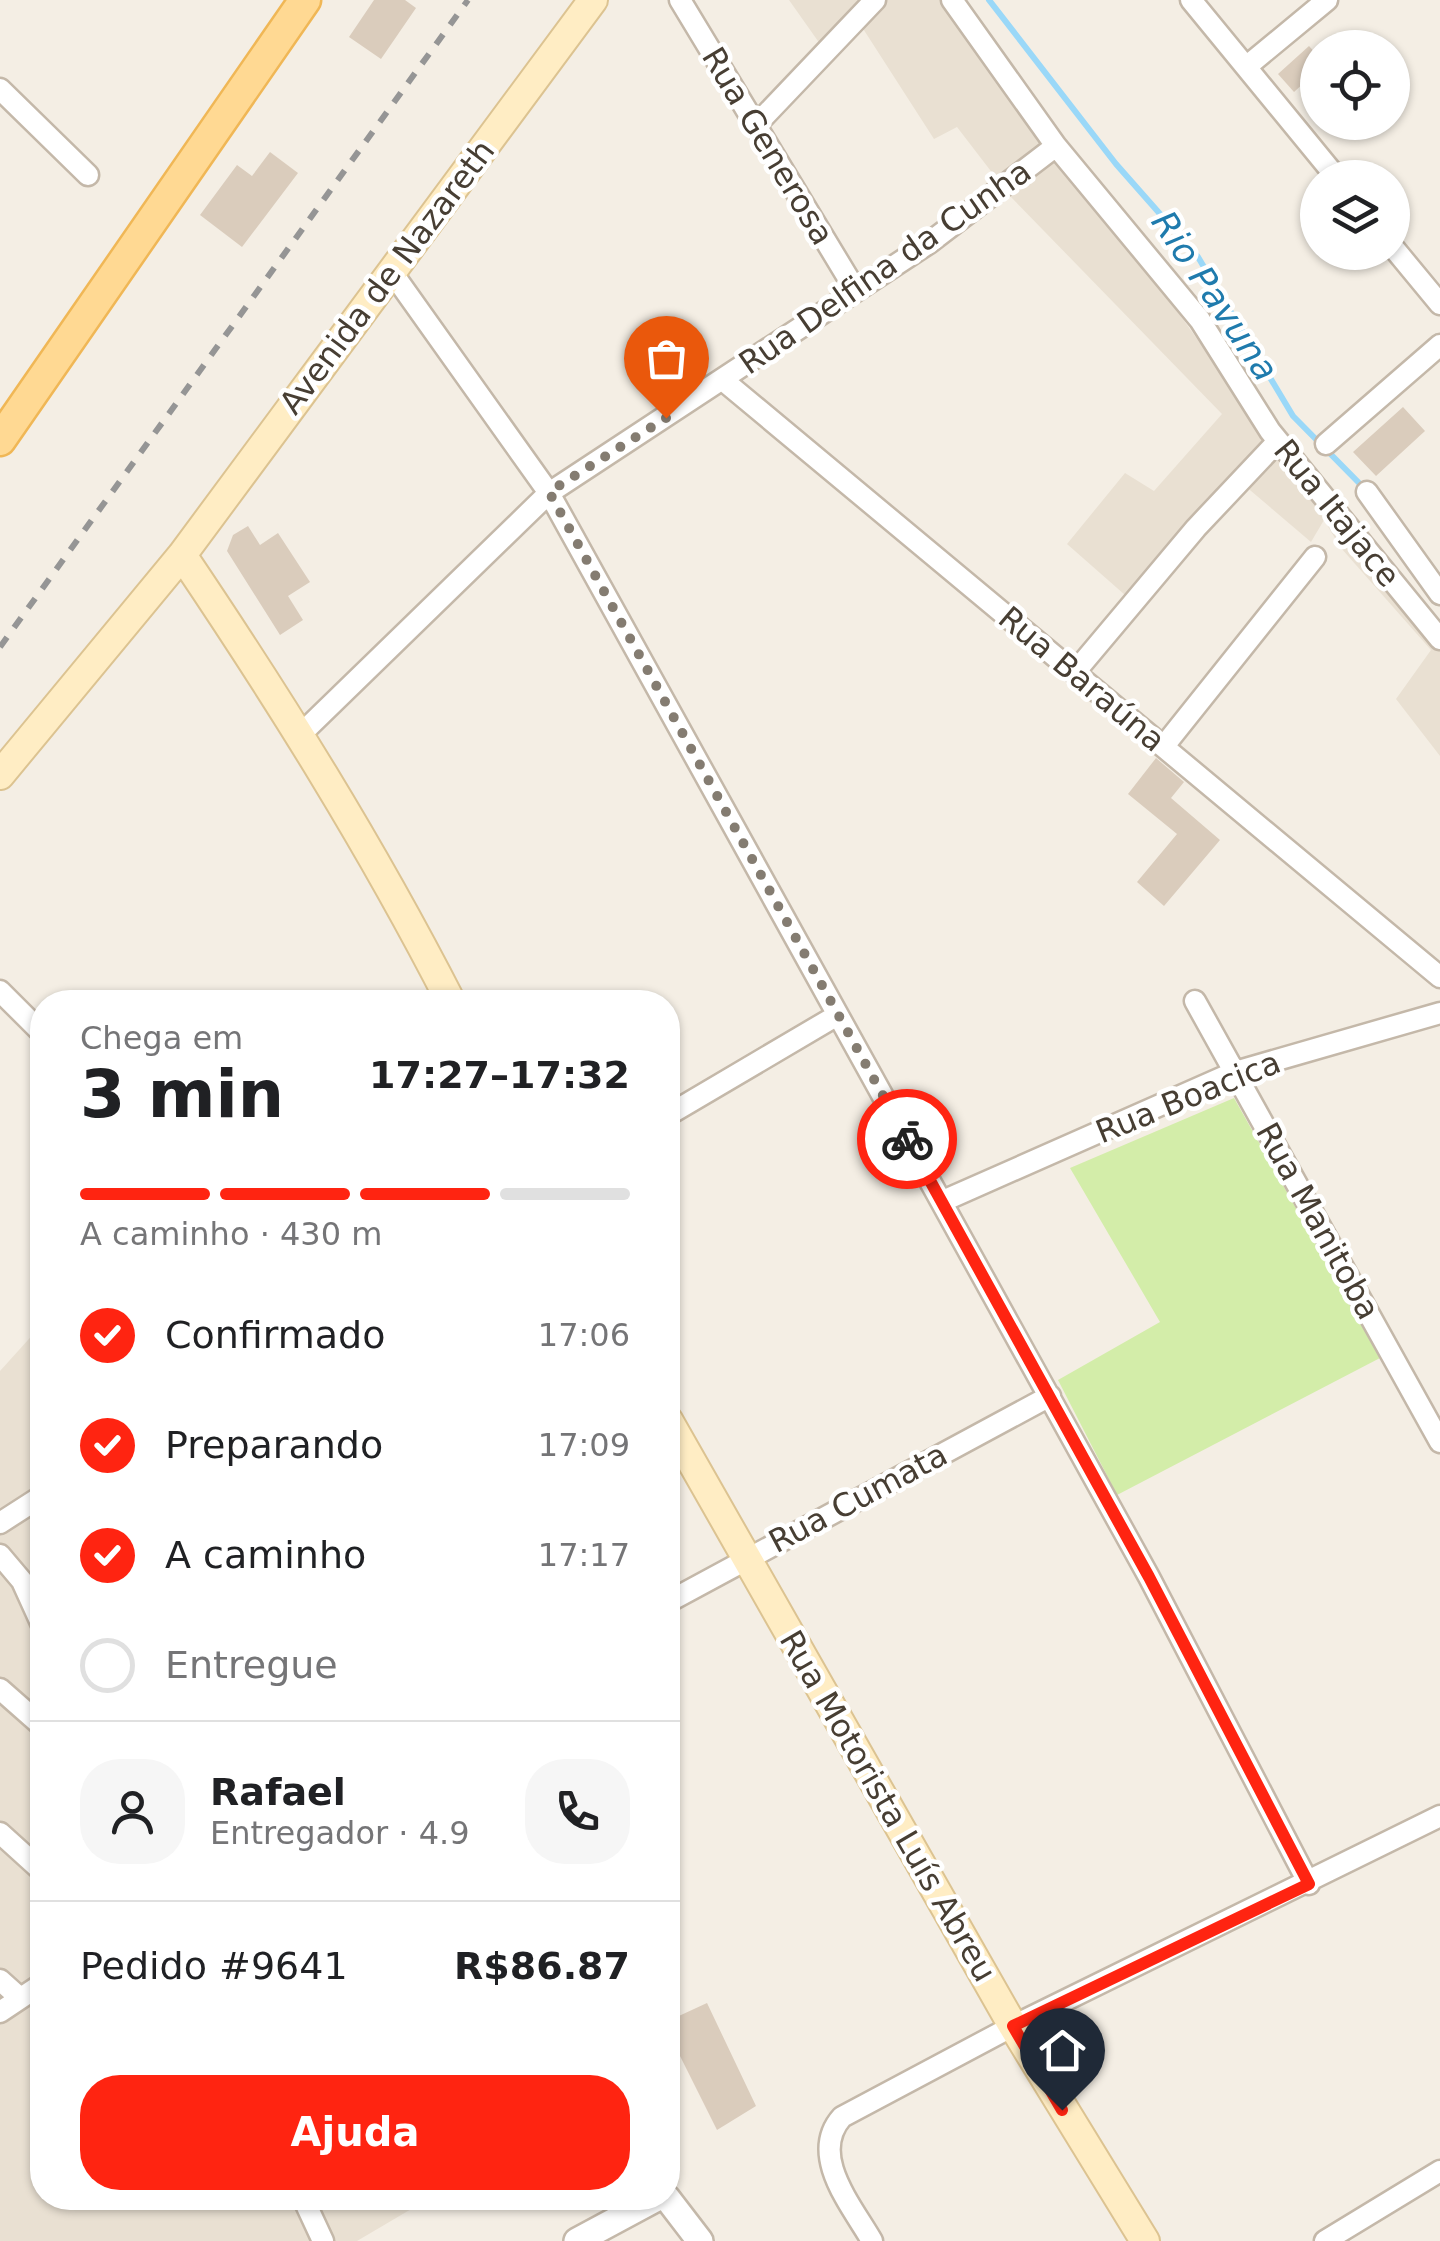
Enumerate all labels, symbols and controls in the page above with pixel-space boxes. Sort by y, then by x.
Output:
map controls [1300,30,1410,270]
button: locate [1300,30,1410,140]
street label: Rua Generosa [694,40,842,252]
street label: Avenida de Nazareth [272,133,502,421]
street label: Rua Delfina da Cunha [732,152,1038,382]
button: layers [1300,160,1410,270]
water label: Rio Pavuna [1144,204,1286,388]
pin [624,316,709,419]
icon: bag [639,331,694,386]
street label: Rua Itajace [1266,432,1408,594]
street label: Rua Baraúna [991,598,1173,760]
text: Chega em [80,1019,243,1057]
street label: Rua Boacica [1090,1043,1286,1151]
text: 17:27–17:32 [369,1053,630,1097]
text: 3 min [80,1057,284,1132]
courier [857,1089,957,1189]
icon: bike [880,1112,935,1167]
street label: Rua Manitoba [1248,1116,1388,1326]
text: A caminho · 430 m [80,1215,382,1253]
icon: check [80,1308,135,1363]
text: Confirmado [165,1313,385,1357]
text: 17:06 [538,1316,630,1354]
icon: check [80,1418,135,1473]
text: Preparando [165,1423,383,1467]
text: 17:09 [538,1426,630,1464]
street label: Rua Cumata [762,1435,954,1561]
icon: check [80,1528,135,1583]
text: A caminho [165,1533,366,1577]
text: 17:17 [538,1536,630,1574]
street label: Rua Motorista Luís Abreu [772,1624,1004,1988]
text: Entregue [165,1643,338,1687]
button: person [80,1759,185,1864]
button: phone [525,1759,630,1864]
text: Rafael [210,1770,346,1814]
text: Entregador · 4.9 [210,1814,470,1852]
text: Pedido #9641 [80,1944,348,1988]
text: R$86.87 [454,1944,630,1988]
pin [1020,2008,1105,2111]
icon: home [1035,2023,1090,2078]
button: Ajuda [80,2075,630,2190]

